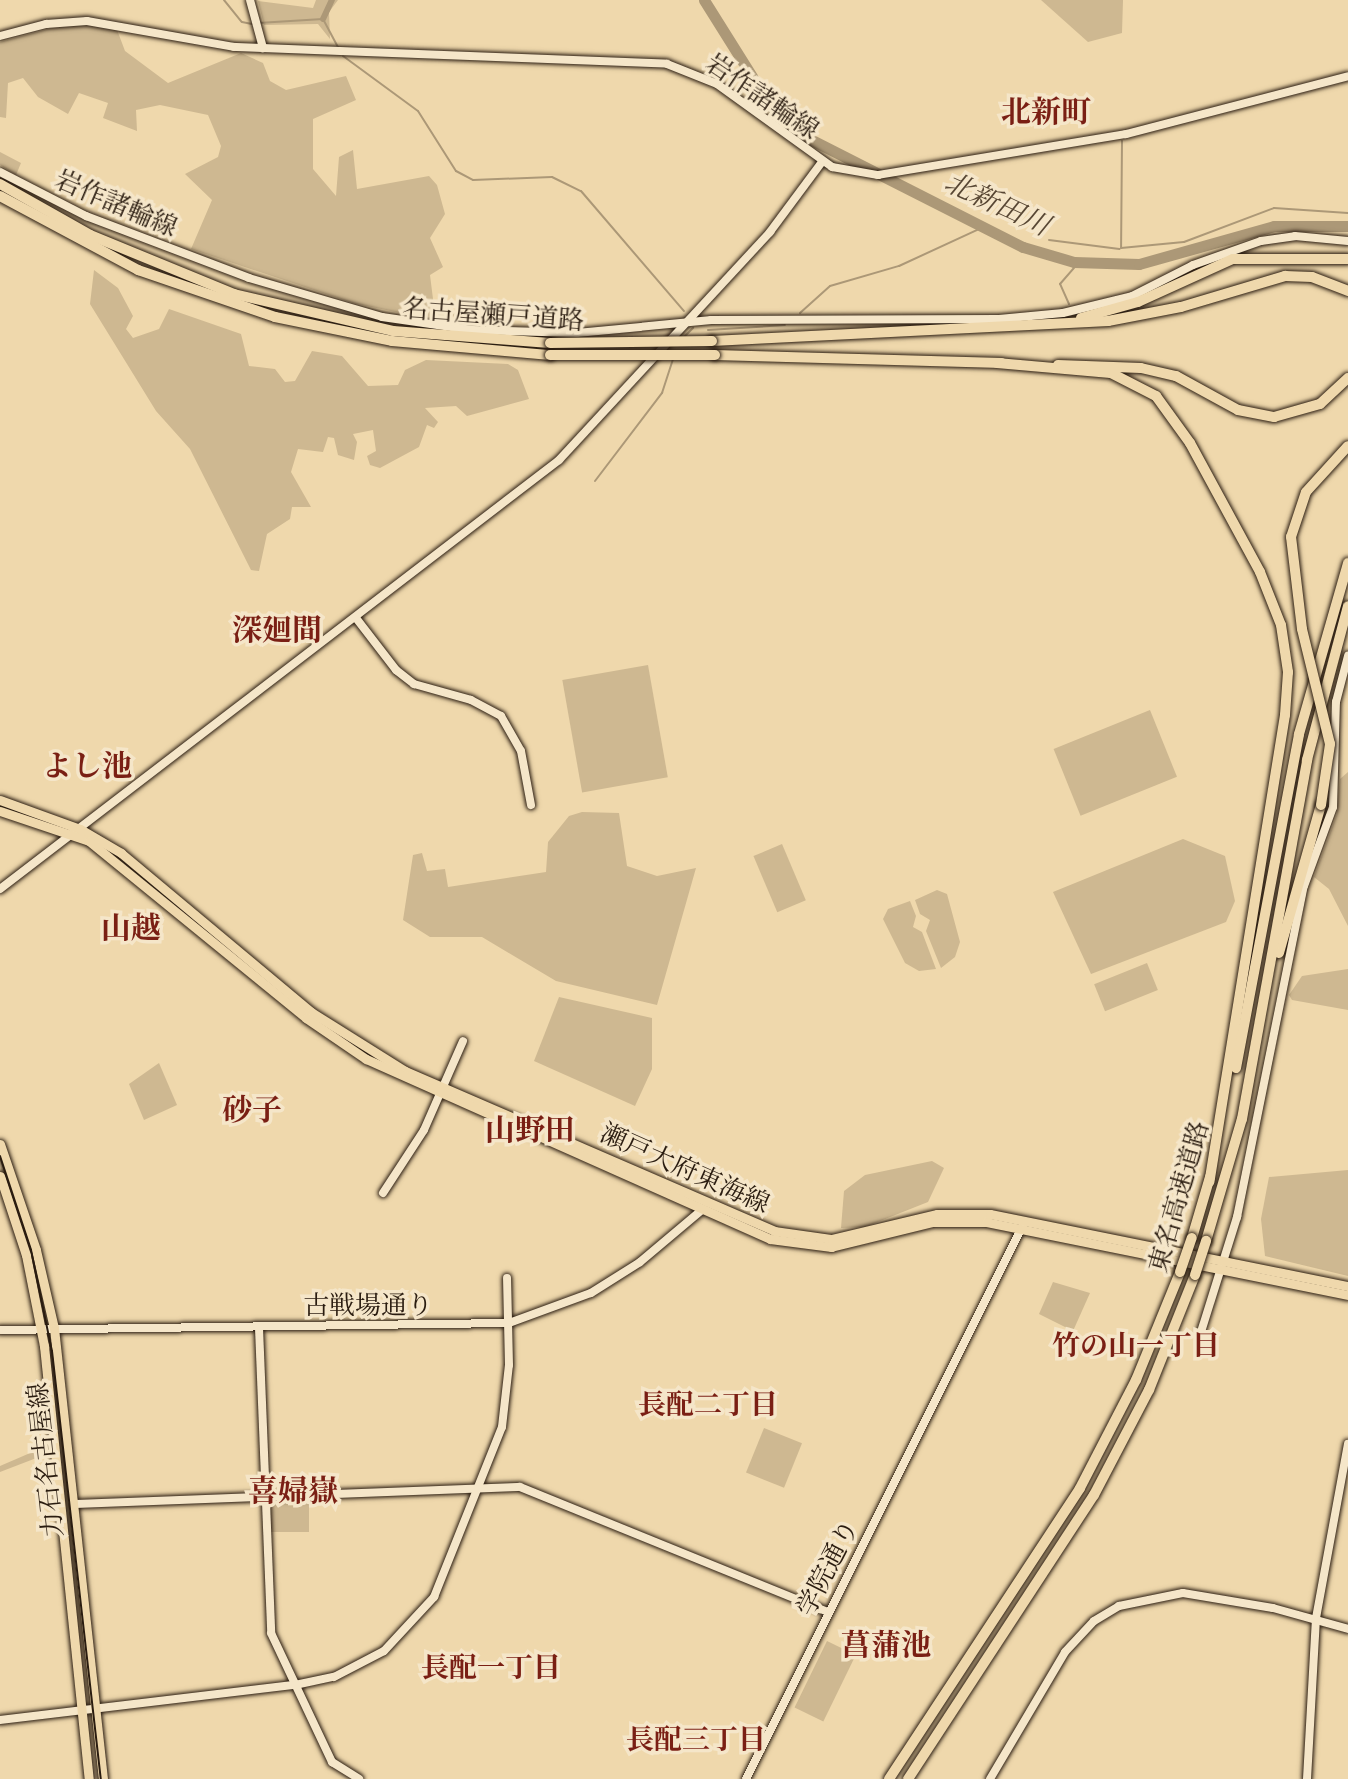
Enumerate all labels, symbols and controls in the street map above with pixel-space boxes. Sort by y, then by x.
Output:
street label: 岩作諸輪線 [699,48,825,146]
district label: 北新町 [1001,95,1091,131]
street label: 岩作諸輪線 [50,164,182,244]
water label: 北新田川 [939,165,1055,243]
street label: 名古屋瀬戸道路 [401,293,585,337]
district label: 深廻間 [232,613,322,649]
district label: よし池 [42,749,132,785]
district label: 山越 [101,911,161,947]
district label: 砂子 [222,1093,282,1129]
district label: 山野田 [485,1113,575,1149]
street label: 瀬戸大府東海線 [596,1118,774,1220]
street label: 東名高速道路 [1143,1118,1215,1276]
street label: 古戦場通り [303,1290,433,1322]
district label: 竹の山一丁目 [1052,1329,1220,1363]
street label: 力石名古屋線 [22,1381,70,1539]
district label: 長配二丁目 [638,1388,778,1422]
district label: 喜婦嶽 [248,1474,338,1510]
street label: 学院通り [790,1515,866,1621]
district label: 菖蒲池 [841,1628,931,1664]
district label: 長配一丁目 [421,1651,561,1685]
district label: 長配三丁目 [626,1723,766,1757]

